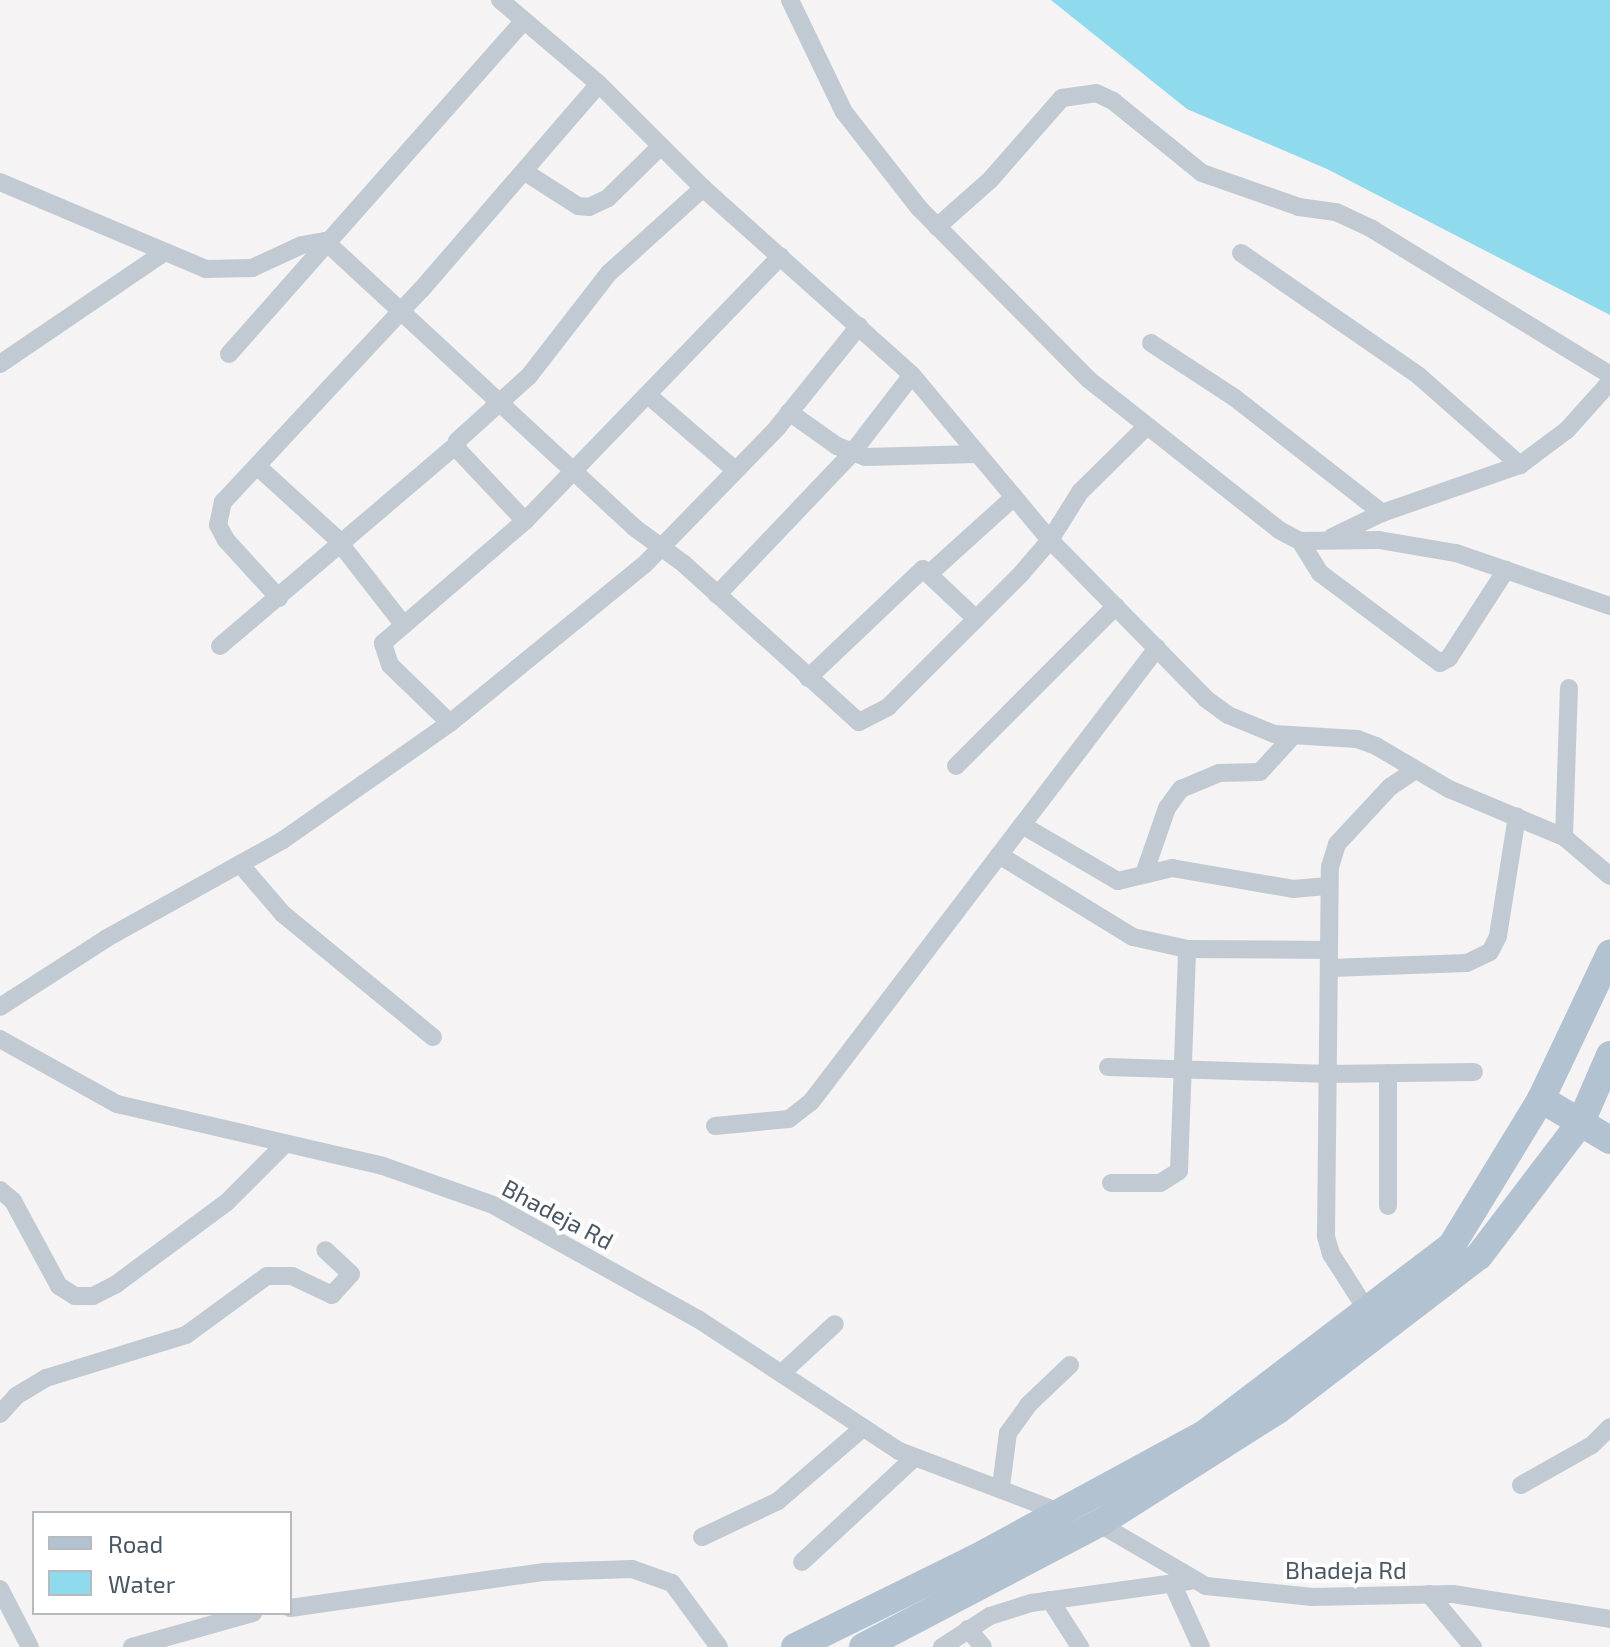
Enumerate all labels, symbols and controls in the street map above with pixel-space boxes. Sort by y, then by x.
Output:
street label: Bhadeja Rd [497,1173,619,1255]
legend [32,1511,292,1615]
text: Road [108,1529,163,1558]
street label: Bhadeja Rd [1285,1556,1407,1584]
text: Water [108,1569,175,1598]

